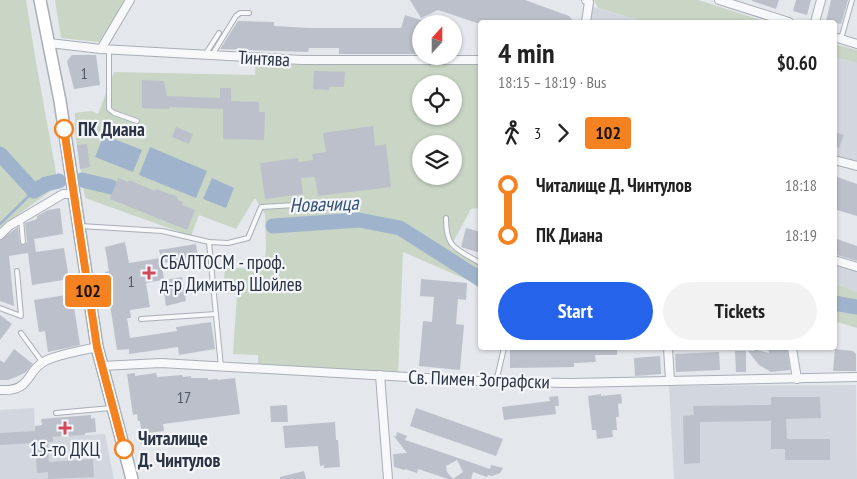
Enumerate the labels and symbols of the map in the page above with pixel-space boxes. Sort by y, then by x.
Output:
north arrow [412,15,462,65]
street label: Тинтява [237,45,291,71]
house number: 1 [80,63,88,83]
place label: ПК Диана [78,117,145,141]
marker: ПК Диана [54,119,74,139]
water label: Новачица [289,190,360,218]
place label: СБАЛТОСМ - проф. д-р Димитър Шойлев [160,250,302,296]
marker: СБАЛТОСМ - проф. д-р Димитър Шойлев [142,266,156,280]
house number: 1 [127,271,135,291]
line badge: 102 [59,275,117,307]
street label: Св. Пимен Зографски [408,365,550,393]
house number: 17 [177,387,191,407]
marker: 15-то ДКЦ [58,421,72,435]
place label: Читалище Д. Чинтулов [138,426,220,472]
place label: 15-то ДКЦ [30,437,101,461]
marker: Читалище Д. Чинтулов [114,439,134,459]

